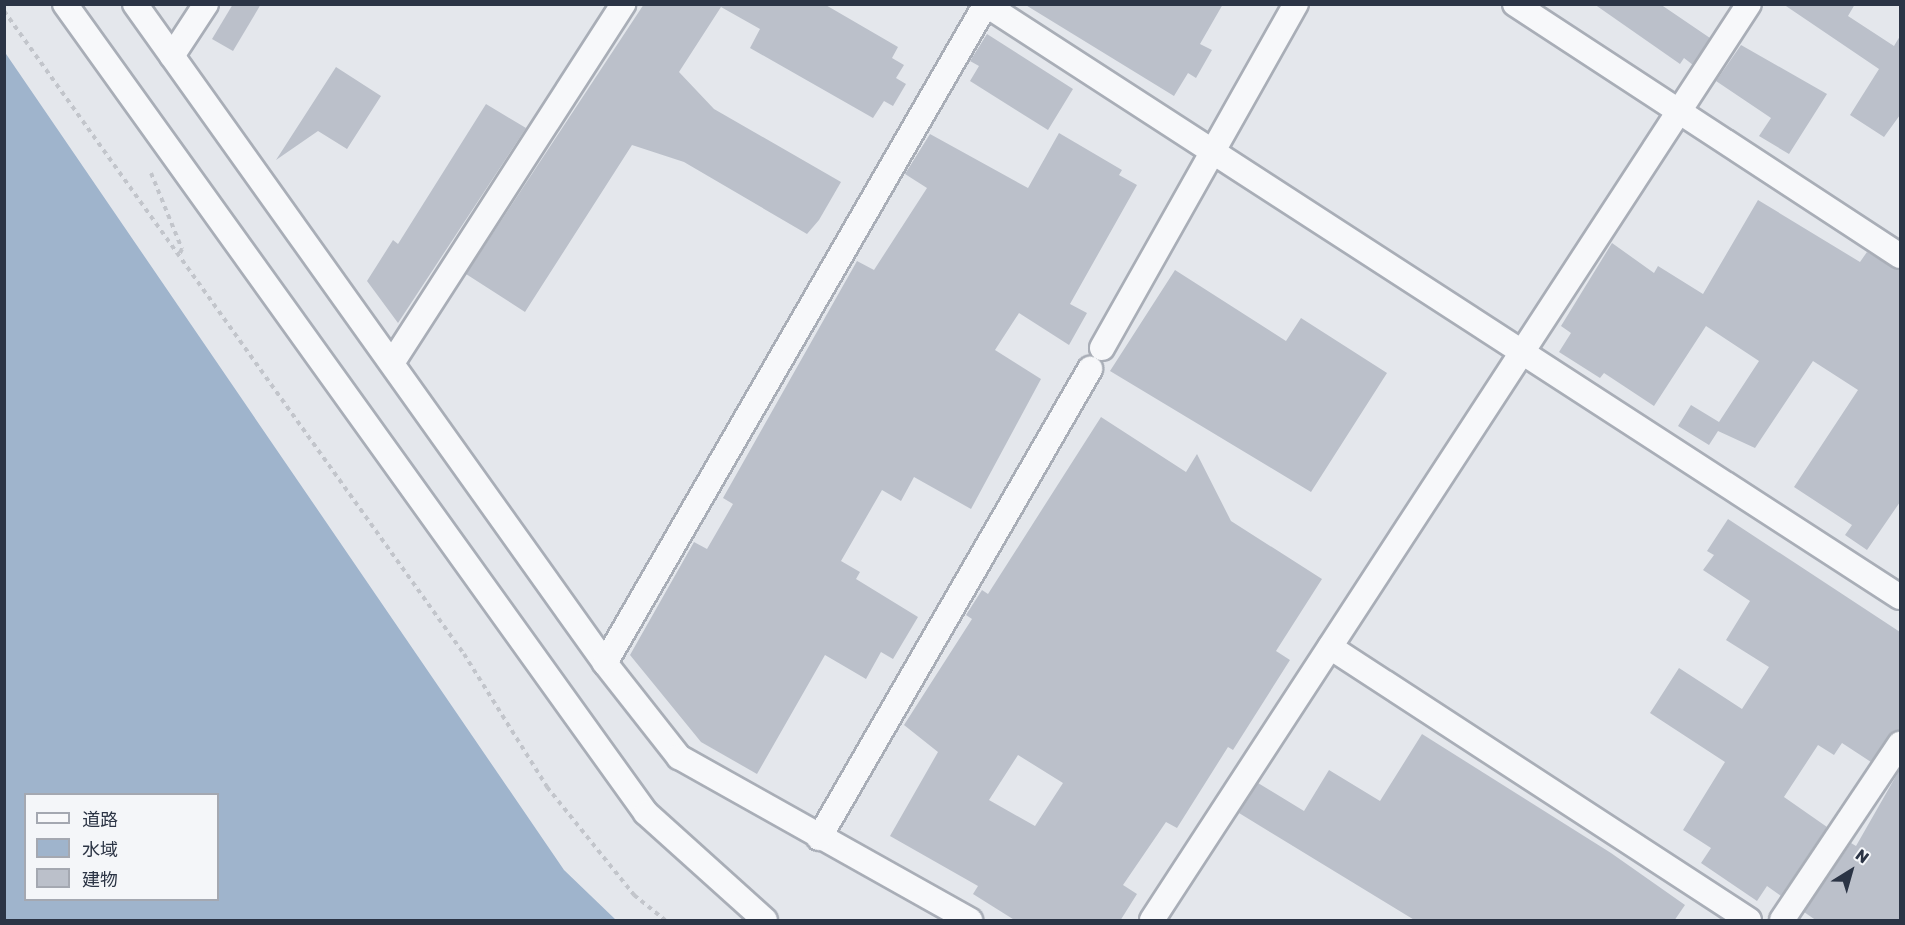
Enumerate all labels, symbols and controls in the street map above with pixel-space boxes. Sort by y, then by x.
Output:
legend [24,793,219,901]
text: 道路 [82,809,118,831]
text: 水域 [82,839,118,861]
north arrow [1821,841,1881,901]
text: N [1852,845,1872,867]
text: 建物 [82,869,118,891]

